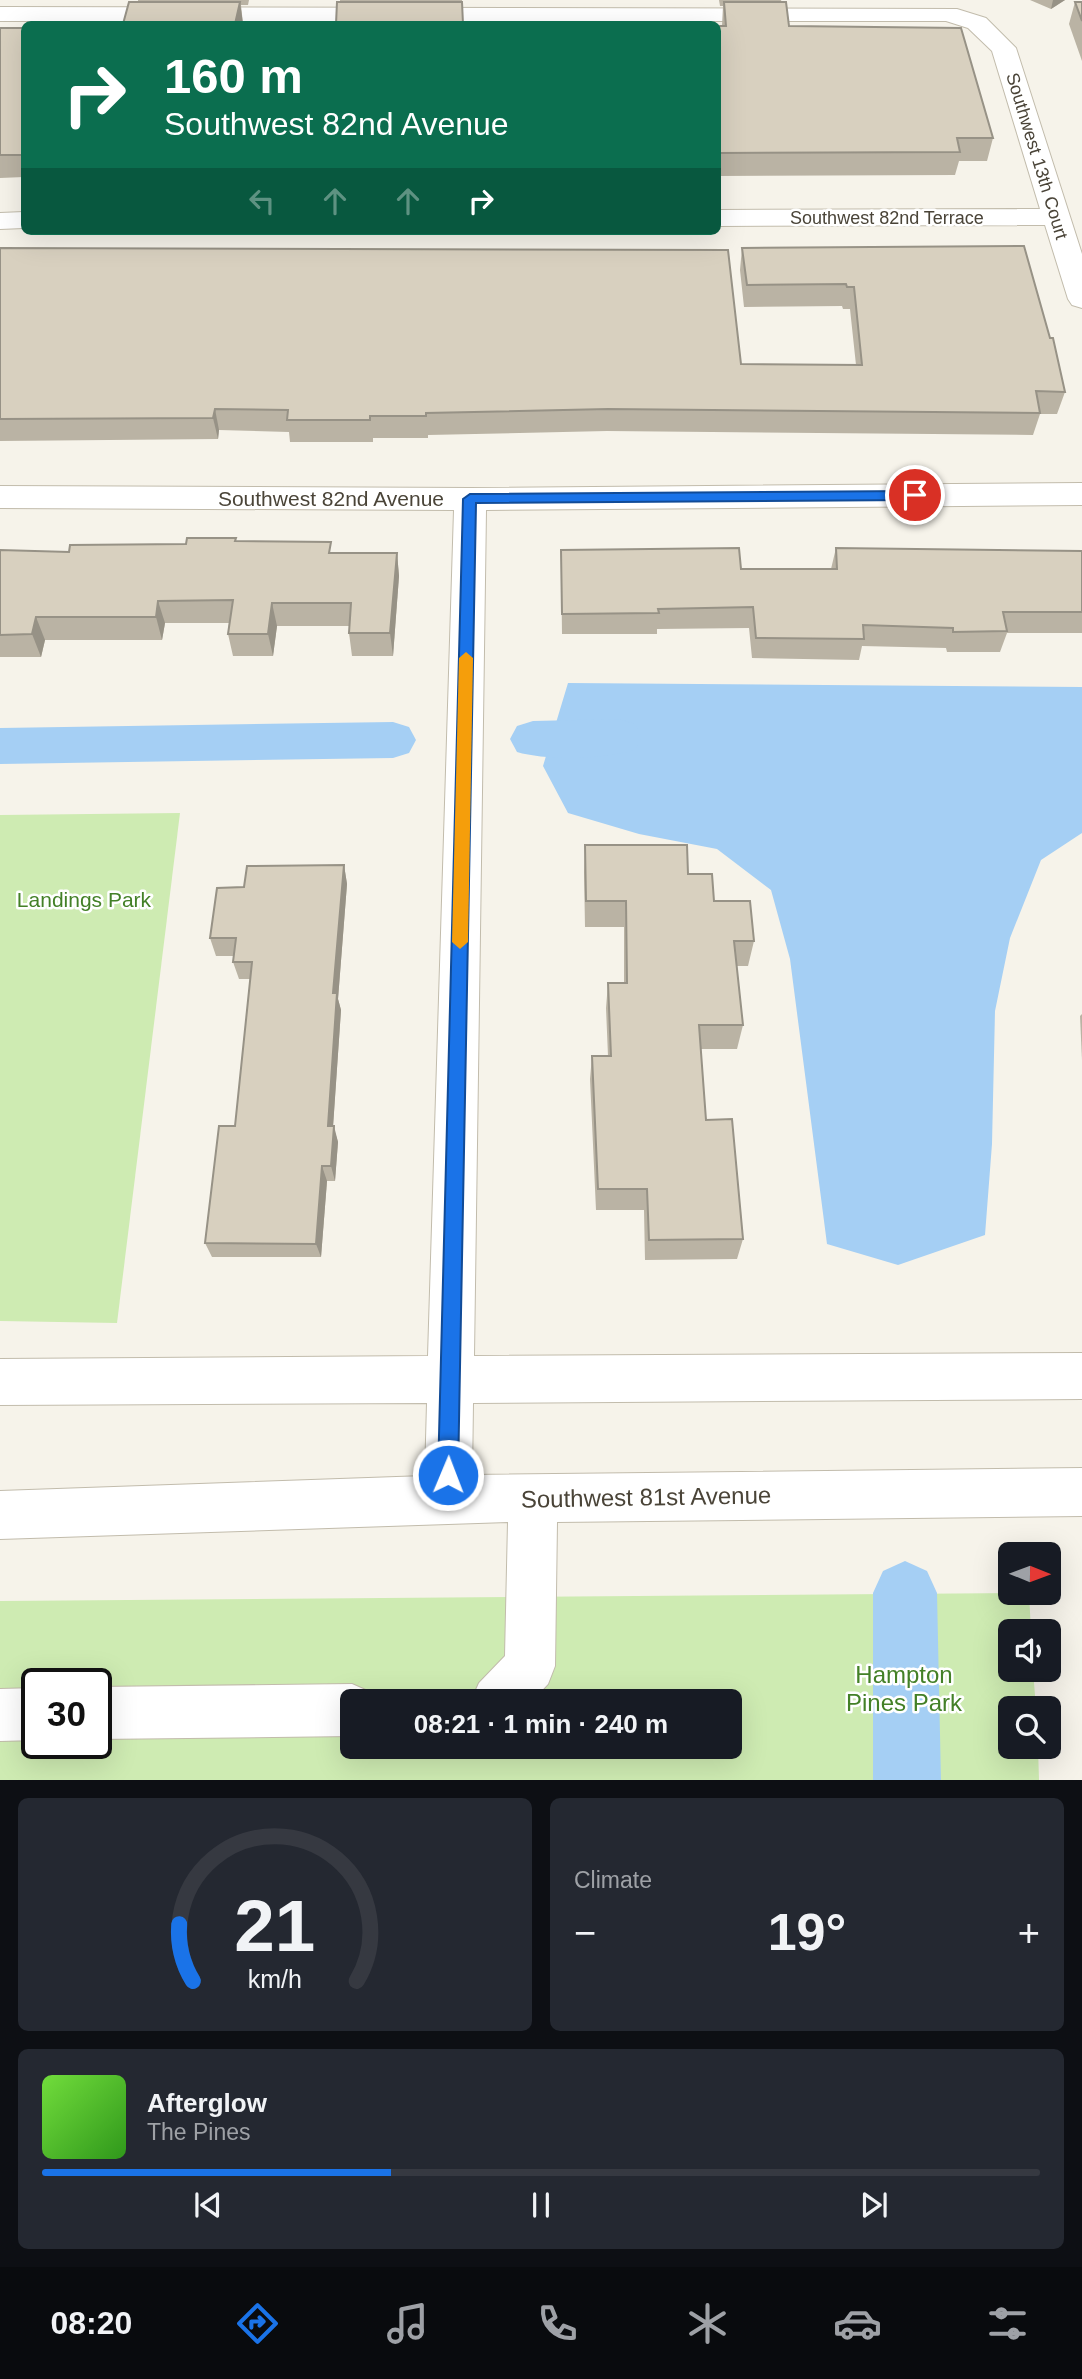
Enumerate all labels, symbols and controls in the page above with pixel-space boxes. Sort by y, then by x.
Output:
icon: right [49,49,140,140]
text: 160 m [164,49,303,103]
street label: Southwest 13th Court [1002,70,1072,242]
text: Southwest 82nd Avenue [164,106,509,142]
icon: left [243,182,281,220]
icon: ahead [316,182,354,220]
icon: ahead [389,182,427,220]
icon: right [462,182,500,220]
street label: Southwest 82nd Terrace [790,208,984,228]
pin [885,465,945,525]
icon: arrive [896,476,934,514]
street label: Southwest 82nd Avenue [218,487,444,510]
park label: Landings Park [17,888,152,911]
position arrow [411,1438,485,1512]
street label: Southwest 81st Avenue [521,1481,771,1513]
north arrow [998,1542,1060,1605]
map controls [998,1542,1061,1759]
button: sound [998,1619,1061,1682]
park label: Hampton Pines Park [846,1661,963,1716]
speed limit sign: 30 [21,1668,112,1759]
button: search [998,1696,1061,1759]
text: 08:21 · 1 min · 240 m [414,1709,668,1739]
text: Climate [574,1867,652,1893]
text: 21 [235,1885,315,1966]
text: 19° [768,1903,846,1961]
text: − [574,1912,596,1954]
text: + [1018,1912,1040,1954]
text: km/h [248,1964,302,1992]
text: Afterglow [147,2088,267,2118]
text: The Pines [147,2119,251,2145]
icon: previous [189,2186,227,2224]
icon: pause [522,2186,560,2224]
icon: next [855,2186,893,2224]
icon: directions [233,2299,282,2348]
icon: music [383,2299,432,2348]
icon: phone [533,2299,582,2348]
icon: climate [683,2299,732,2348]
icon: car [833,2299,882,2348]
icon: filters [983,2299,1032,2348]
text: 08:20 [50,2305,132,2341]

